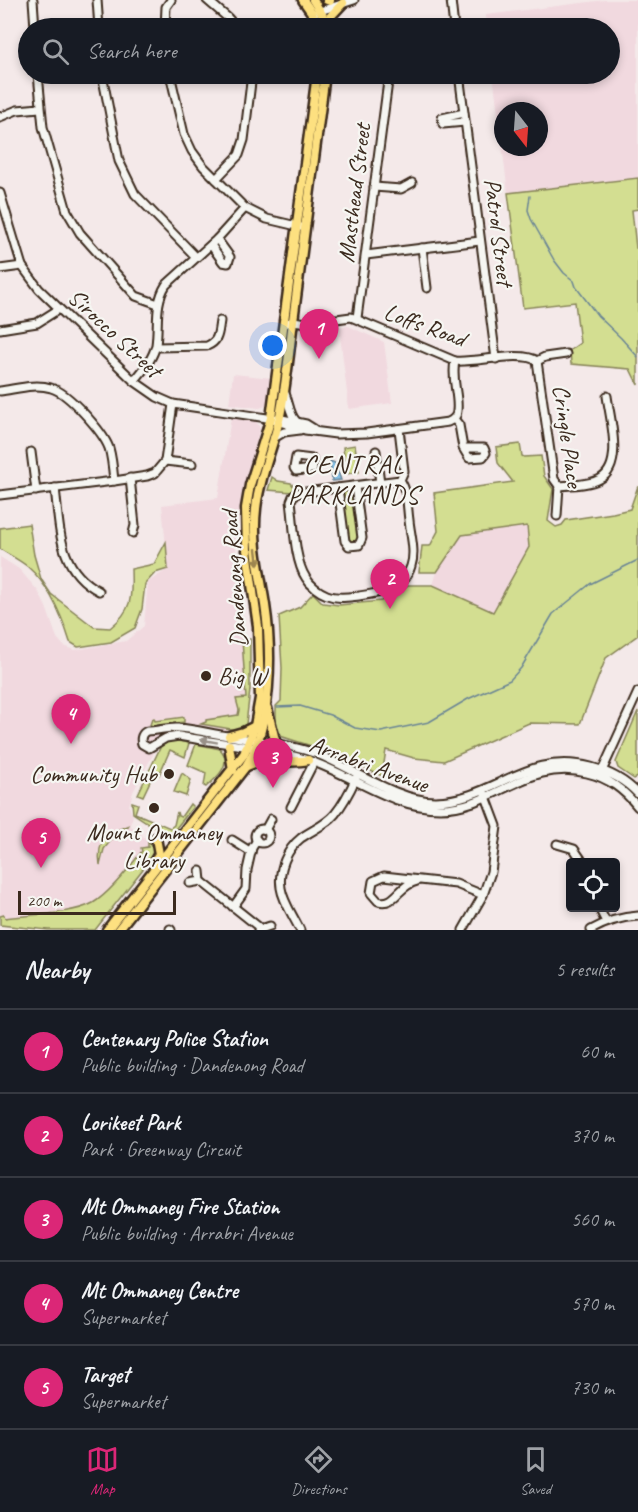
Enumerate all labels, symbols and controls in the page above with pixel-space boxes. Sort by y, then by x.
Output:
search box [18,18,620,84]
icon: search [39,35,72,68]
text: Search here [87,37,177,65]
north arrow [494,102,548,156]
street label: Masthead Street [331,120,378,264]
street label: Patrol Street [478,177,521,290]
street label: Sirocco Street [62,282,170,386]
street label: Loffs Road [380,296,473,355]
pin: 1 [300,310,338,359]
your location [258,331,287,360]
street label: Cringle Place [546,383,590,491]
district label: CENTRAL PARKLANDS [288,448,424,511]
street label: Dandenong Road [214,506,254,648]
one-way arrow [252,547,261,566]
pin: 2 [370,560,410,609]
place label: Big W [218,661,270,691]
marker: Big W [199,669,213,683]
pin: 4 [52,694,90,744]
street label: Arrabri Avenue [305,729,435,800]
one-way arrow [200,737,219,746]
pin: 3 [254,738,292,788]
place label: Community Hub [30,759,159,789]
marker: Community Hub [162,767,176,781]
marker: Mount Ommaney Library [147,801,161,815]
place label: Mount Ommaney Library [86,817,223,875]
pin: 5 [22,818,60,868]
map controls [566,858,620,912]
button: locate [566,858,620,912]
scale bar [18,888,176,916]
text: 200 m [27,891,61,911]
text: Nearby [24,953,89,986]
text: 5 results [555,957,614,982]
text: Centenary Police Station [81,1025,268,1053]
text: 1 [39,1039,48,1064]
text: 60 m [580,1039,614,1064]
text: Public building · Dandenong Road [81,1053,303,1078]
text: Lorikeet Park [81,1109,180,1137]
text: 2 [39,1123,48,1148]
text: 370 m [571,1123,614,1148]
text: Park · Greenway Circuit [81,1137,241,1162]
text: Mt Ommaney Fire Station [81,1193,279,1221]
text: 3 [39,1207,48,1232]
text: 560 m [571,1207,614,1232]
text: Public building · Arrabri Avenue [81,1221,293,1246]
text: Mt Ommaney Centre [81,1277,238,1305]
text: 4 [39,1291,48,1316]
text: 570 m [571,1291,614,1316]
text: Supermarket [81,1305,166,1330]
text: Target [81,1361,129,1389]
text: 5 [39,1375,48,1400]
text: 730 m [571,1375,614,1400]
text: Supermarket [81,1389,166,1414]
tab: Map [86,1443,119,1499]
tab: Directions [291,1443,347,1499]
tab: Saved [519,1443,552,1499]

